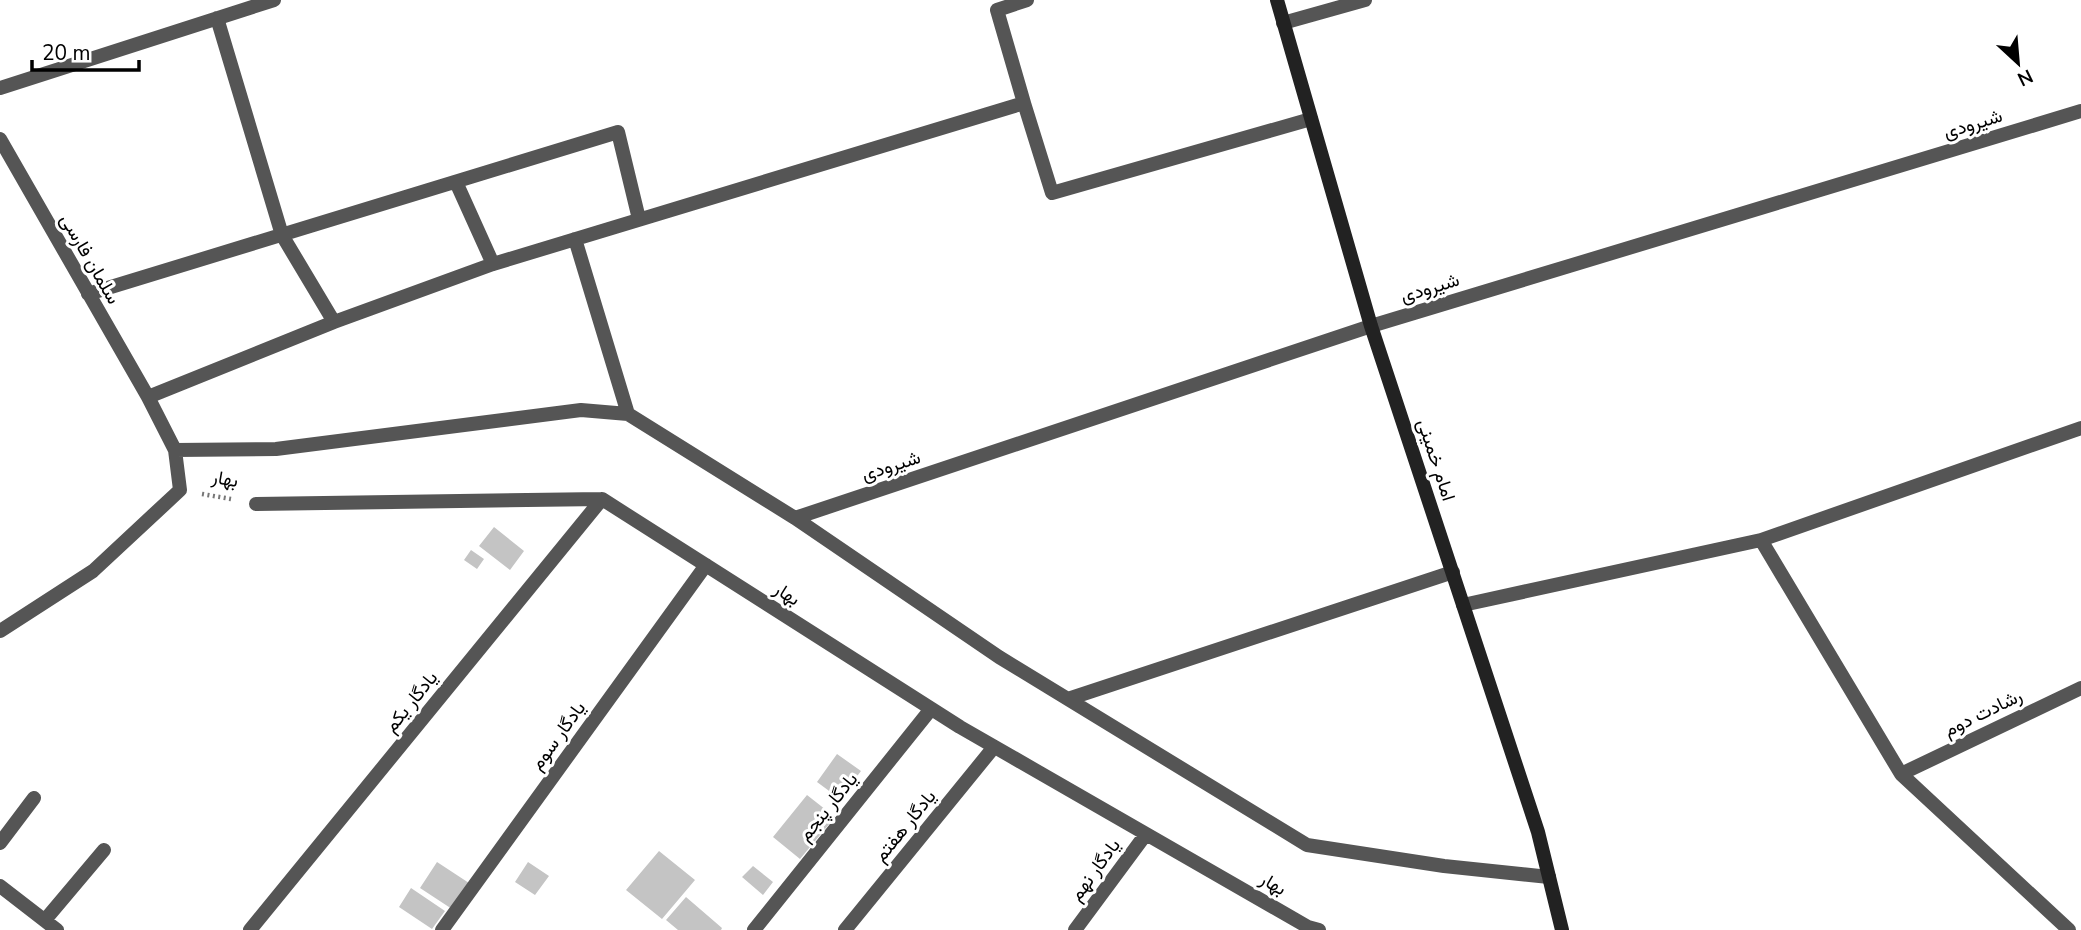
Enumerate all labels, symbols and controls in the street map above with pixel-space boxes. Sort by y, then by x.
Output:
scale bar [32,28,138,72]
north arrow [1983,28,2053,98]
text: 20 m [42,39,91,67]
text: N [2013,63,2037,92]
street label: شیرودی [1940,103,2006,145]
street label: سلمان فارسی [54,209,126,309]
street label: شیرودی [1397,267,1463,309]
street label: امام خمینی [1411,416,1461,504]
street label: شیرودی [858,444,924,488]
street label: بهار [209,464,240,494]
street label: بهار [768,575,805,612]
street label: یادگار یکم [378,666,444,738]
street label: رشادت دوم [1939,683,2027,743]
street label: یادگار سوم [524,696,592,776]
street label: یادگار پنجم [792,767,864,847]
street label: یادگار هفتم [868,784,942,868]
street label: یادگار نهم [1063,833,1127,907]
street label: بهار [1254,866,1291,902]

